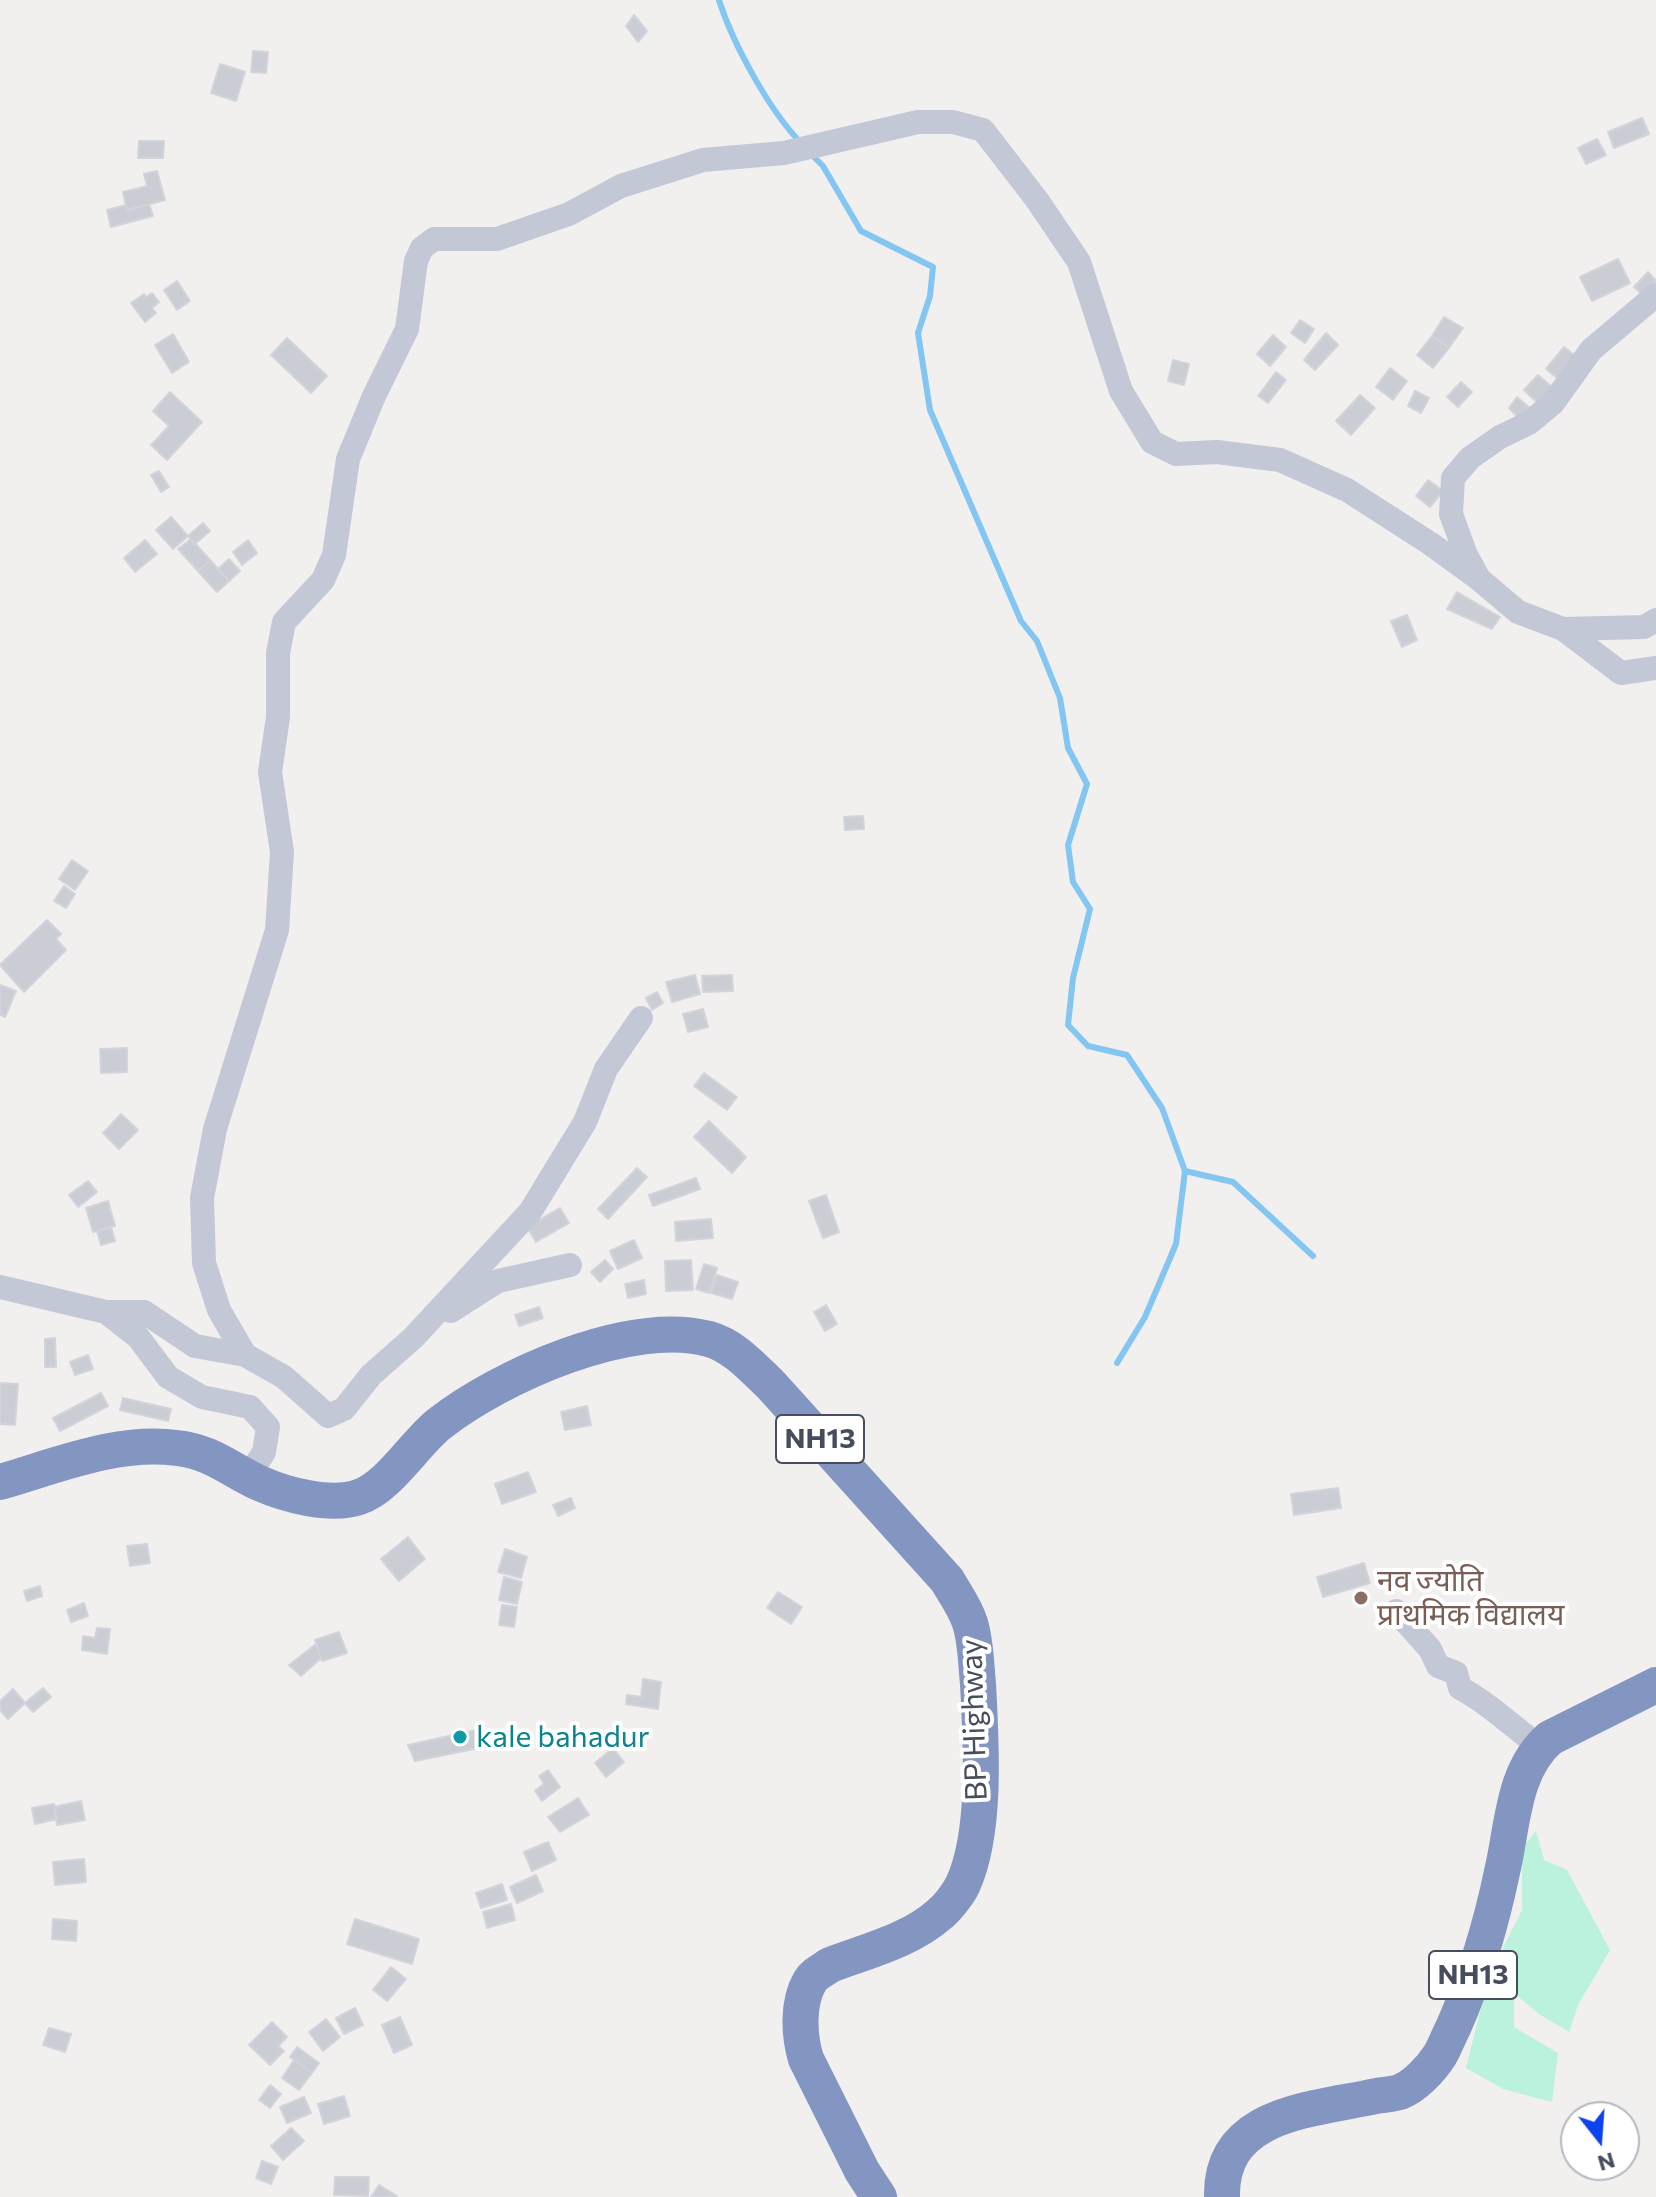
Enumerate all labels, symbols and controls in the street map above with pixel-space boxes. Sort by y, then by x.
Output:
road number: NH13 [776,1415,864,1463]
place label: नव ज्योति प्राथमिक विद्यालय [1377,1563,1564,1634]
marker: नव ज्योति प्राथमिक विद्यालय [1352,1589,1370,1607]
street label: BP Highway [953,1639,995,1801]
place label: kale bahadur [476,1719,650,1755]
marker: kale bahadur [451,1728,469,1746]
road number: NH13 [1429,1951,1517,1999]
north arrow [1560,2101,1640,2181]
text: N [1595,2147,1618,2178]

